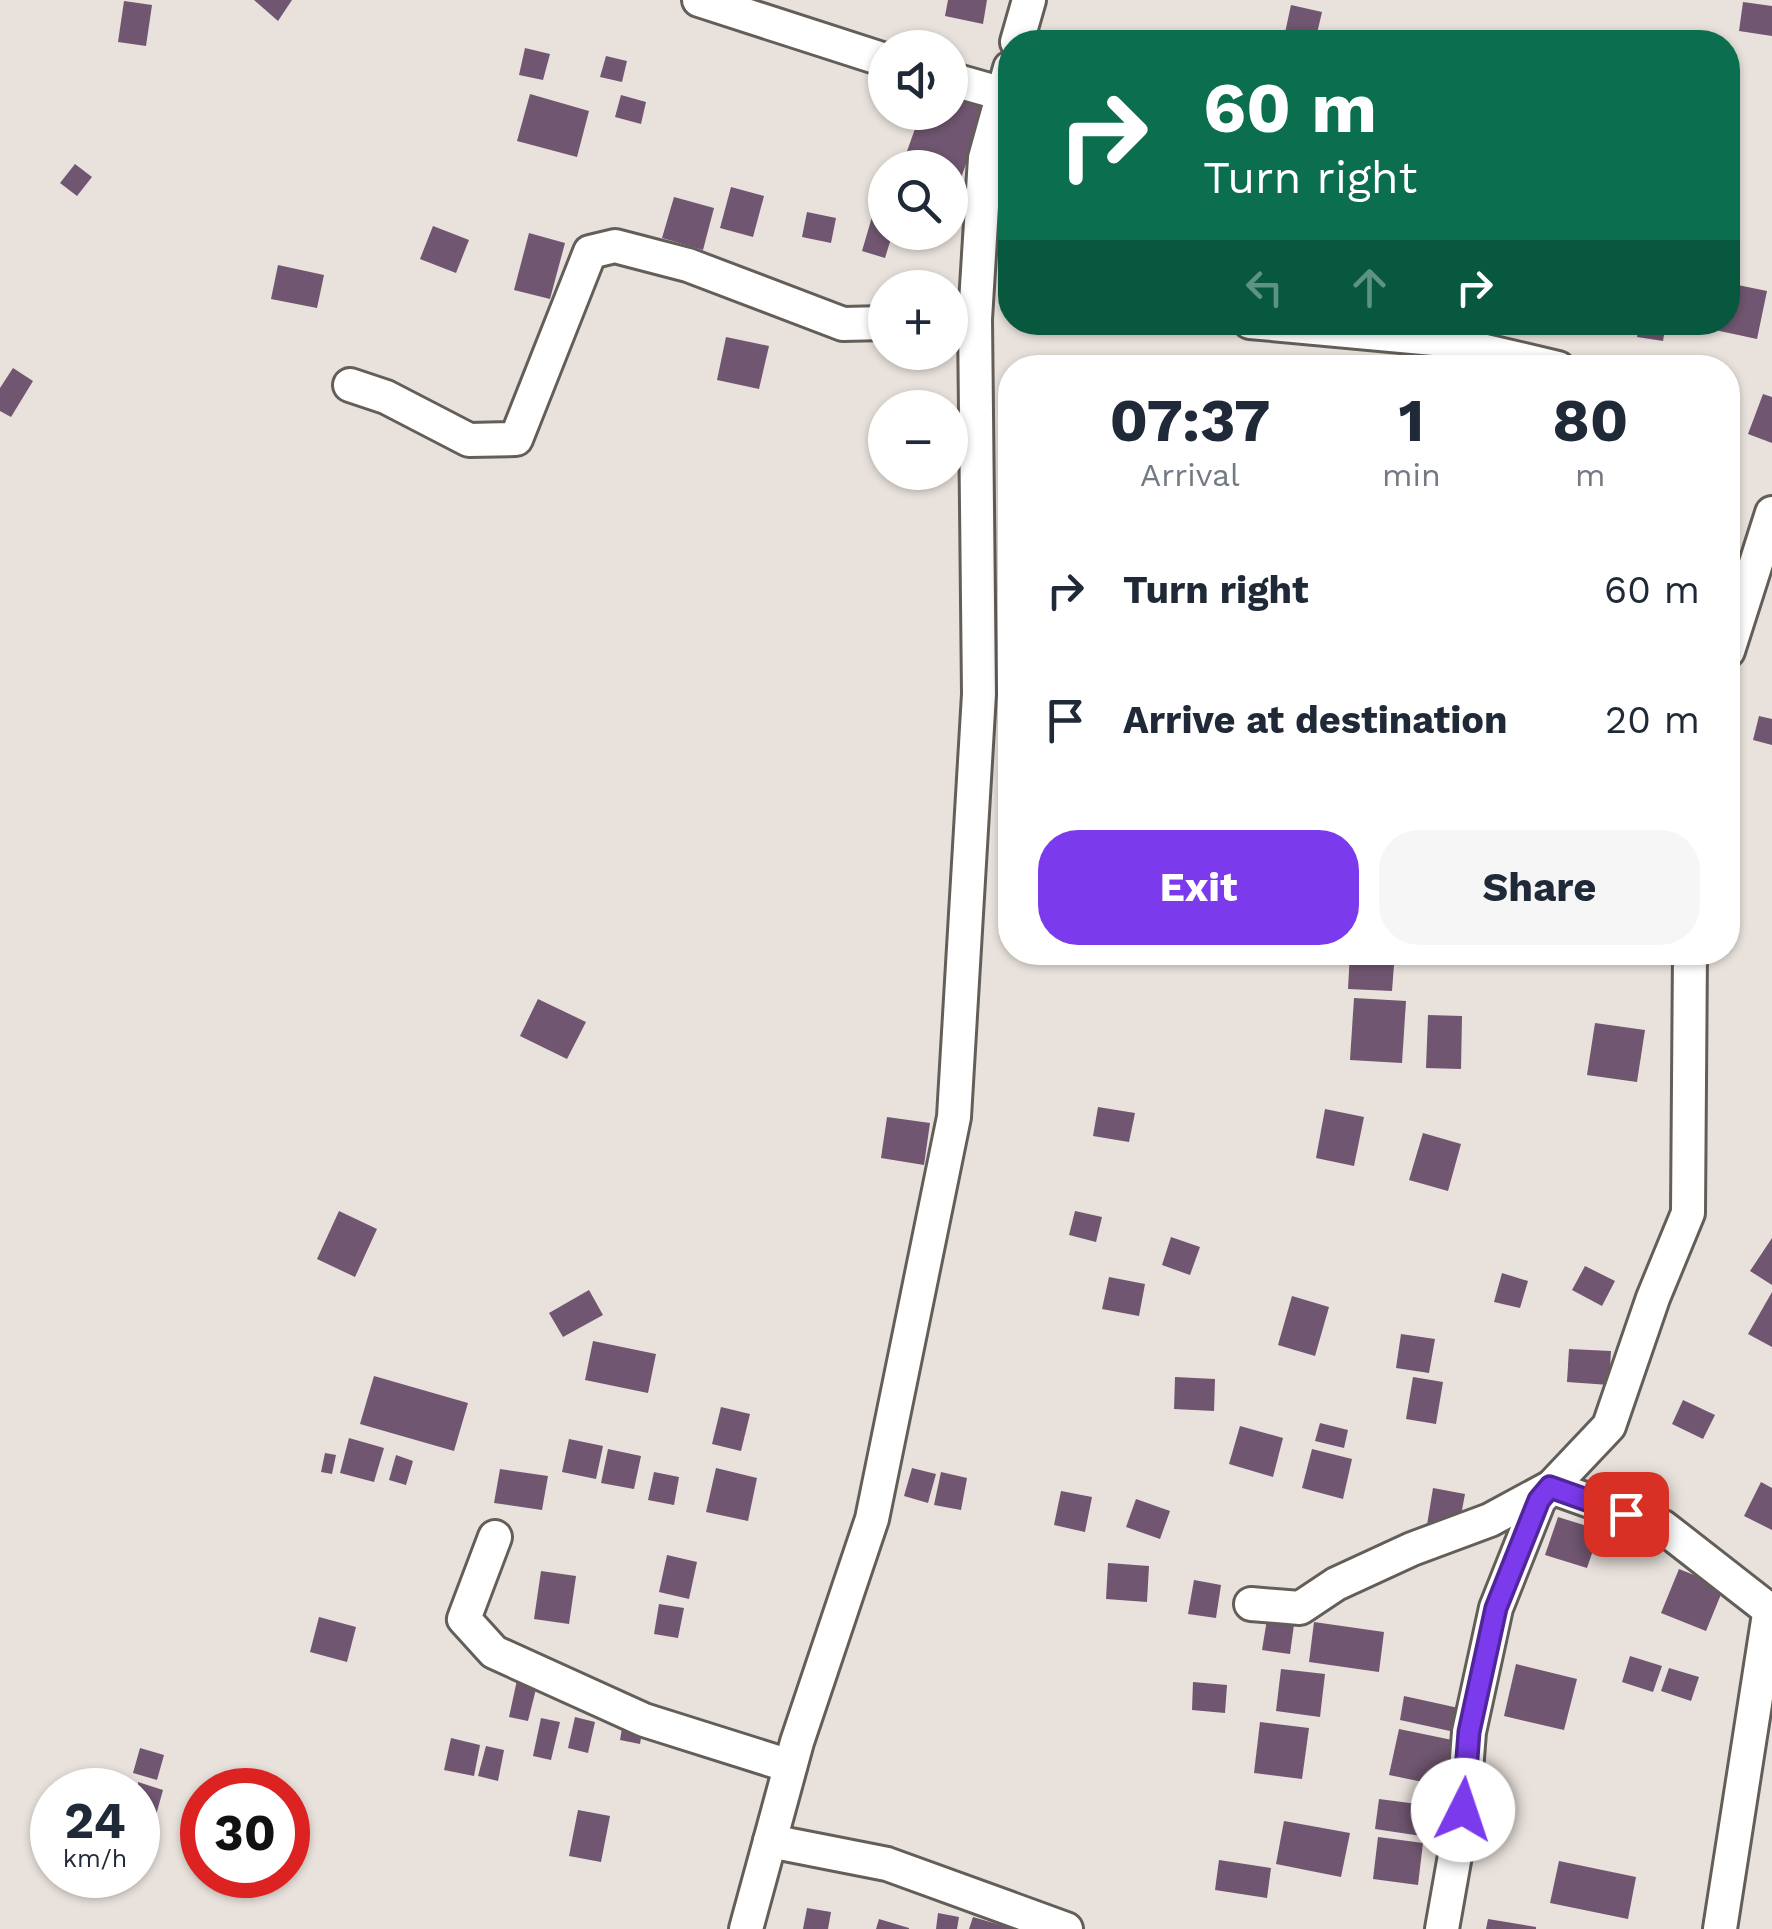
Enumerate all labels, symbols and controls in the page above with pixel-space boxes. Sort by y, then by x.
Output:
map controls [868,30,968,490]
button: sound [868,30,968,130]
text: 60 m [1203,67,1377,149]
icon: right [1038,70,1168,200]
button: search [868,150,968,250]
text: Turn right [1203,151,1417,204]
icon: left [1237,260,1292,315]
icon: ahead [1342,260,1397,315]
icon: right [1447,260,1502,315]
button: + [868,270,968,370]
text: 07:37 [1109,385,1270,456]
text: 1 [1398,385,1424,456]
text: 80 [1552,385,1628,456]
button: − [868,390,968,490]
text: Arrival [1140,456,1240,494]
text: min [1382,456,1441,494]
text: m [1575,456,1606,494]
icon: right [1038,563,1093,618]
text: Turn right [1123,568,1309,612]
text: 60 m [1604,568,1700,612]
icon: arrive [1038,693,1093,748]
text: Arrive at destination [1123,698,1508,742]
text: 20 m [1605,698,1700,742]
button: Exit [1038,830,1359,945]
button: Share [1379,830,1700,945]
pin [1584,1472,1669,1557]
icon: arrive [1599,1487,1654,1542]
position arrow [1411,1758,1515,1862]
speed limit sign: 30 [180,1768,310,1898]
text: 24 [64,1791,126,1850]
text: km/h [63,1844,127,1873]

